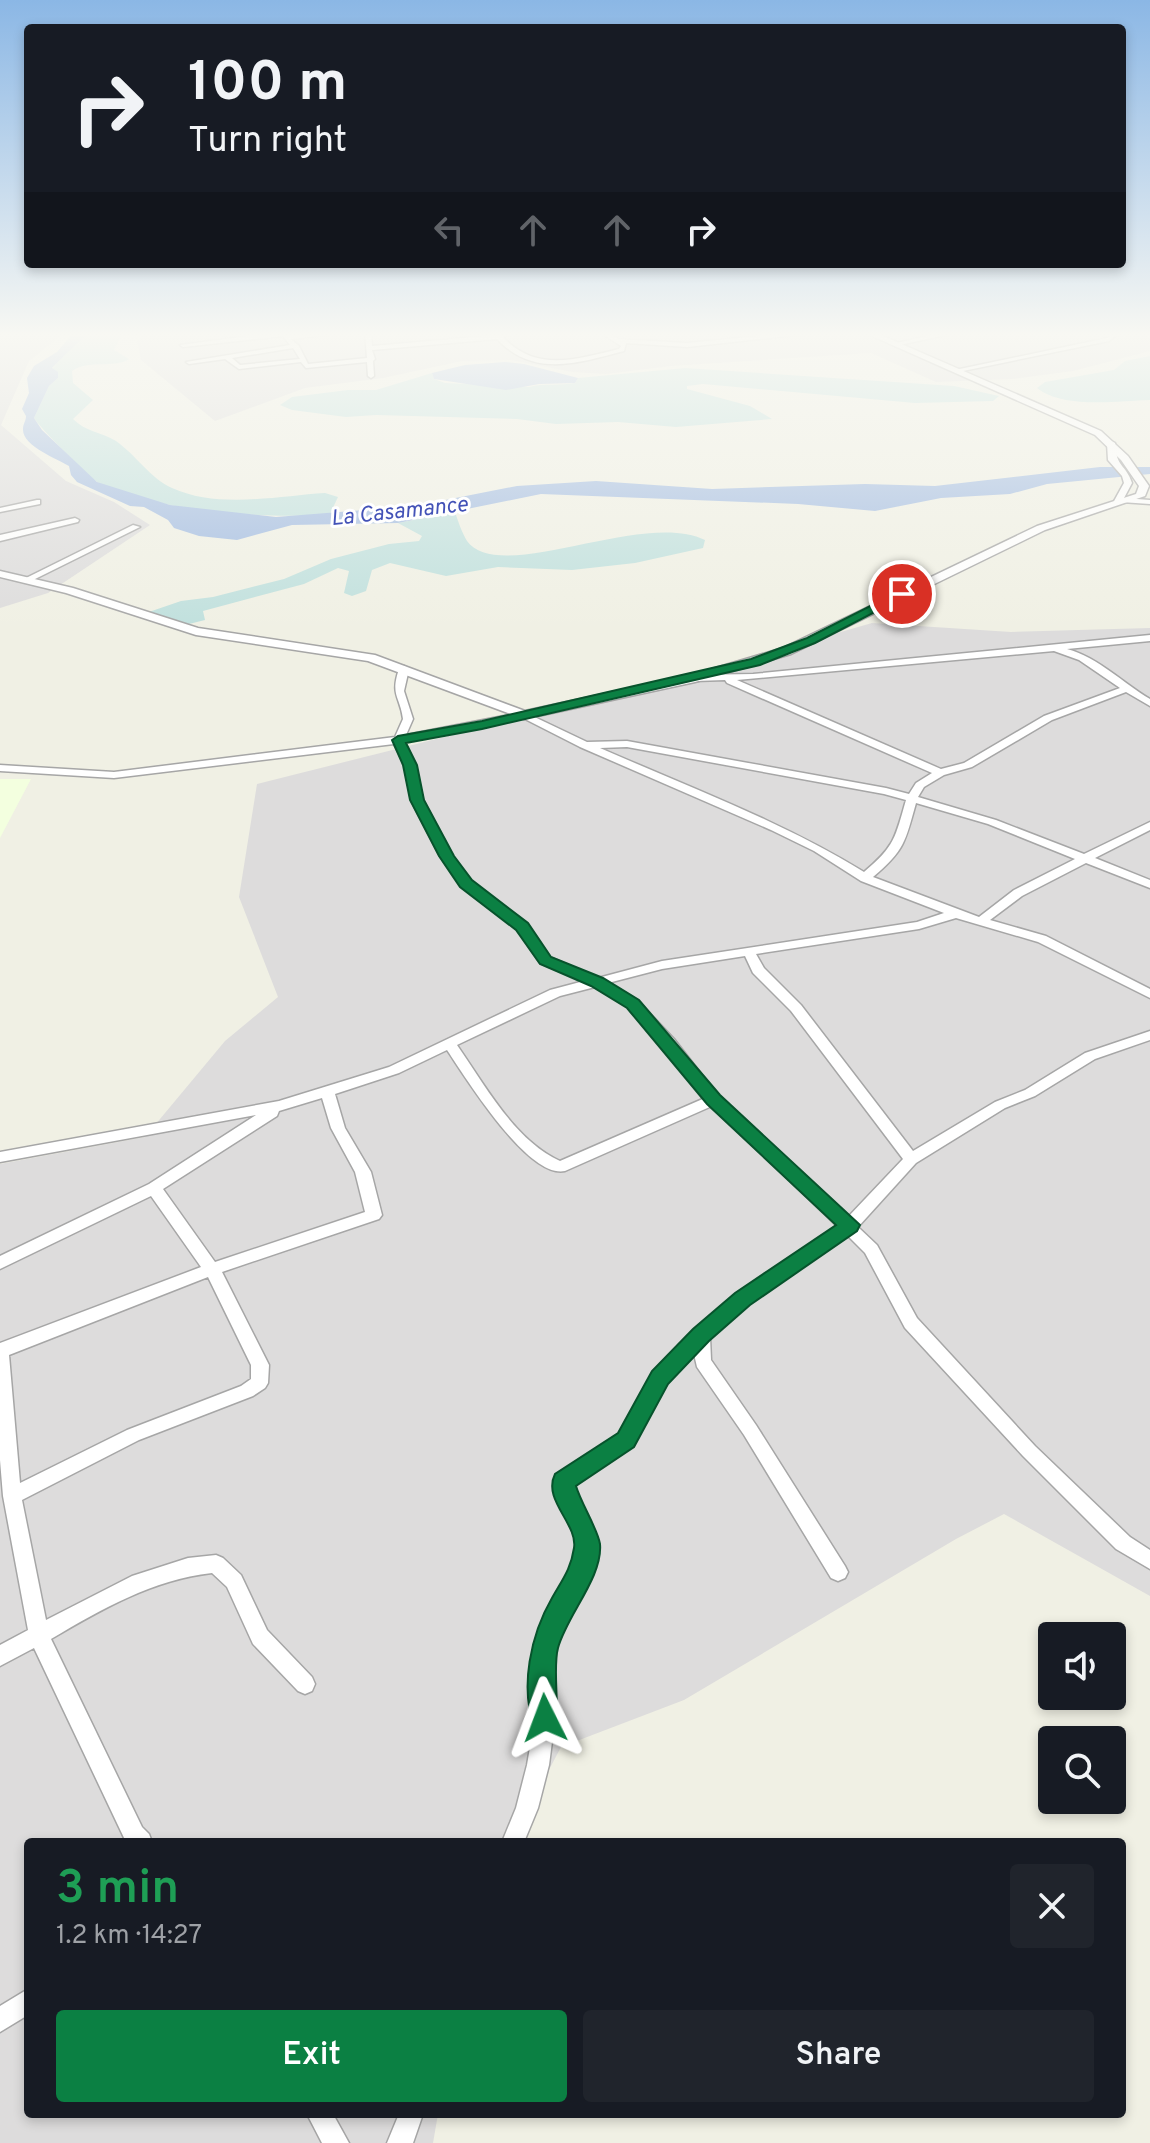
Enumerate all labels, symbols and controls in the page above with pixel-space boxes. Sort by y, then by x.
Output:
text: 100 m [188,50,347,120]
icon: right [56,56,160,160]
text: Turn right [188,119,347,165]
icon: left [427,208,471,252]
icon: ahead [511,208,555,252]
icon: ahead [595,208,639,252]
icon: right [679,208,723,252]
water label: La Casamance [329,492,470,533]
pin [868,560,936,628]
icon: arrive [880,572,924,616]
map controls [1038,1622,1126,1814]
button: sound [1038,1622,1126,1710]
position arrow [503,1676,587,1760]
button: search [1038,1726,1126,1814]
text: 3 min [56,1860,179,1920]
button: close [1010,1864,1094,1948]
text: 1.2 km · 14:27 [56,1920,202,1953]
button: Exit [56,2010,567,2102]
button: Share [583,2010,1094,2102]

